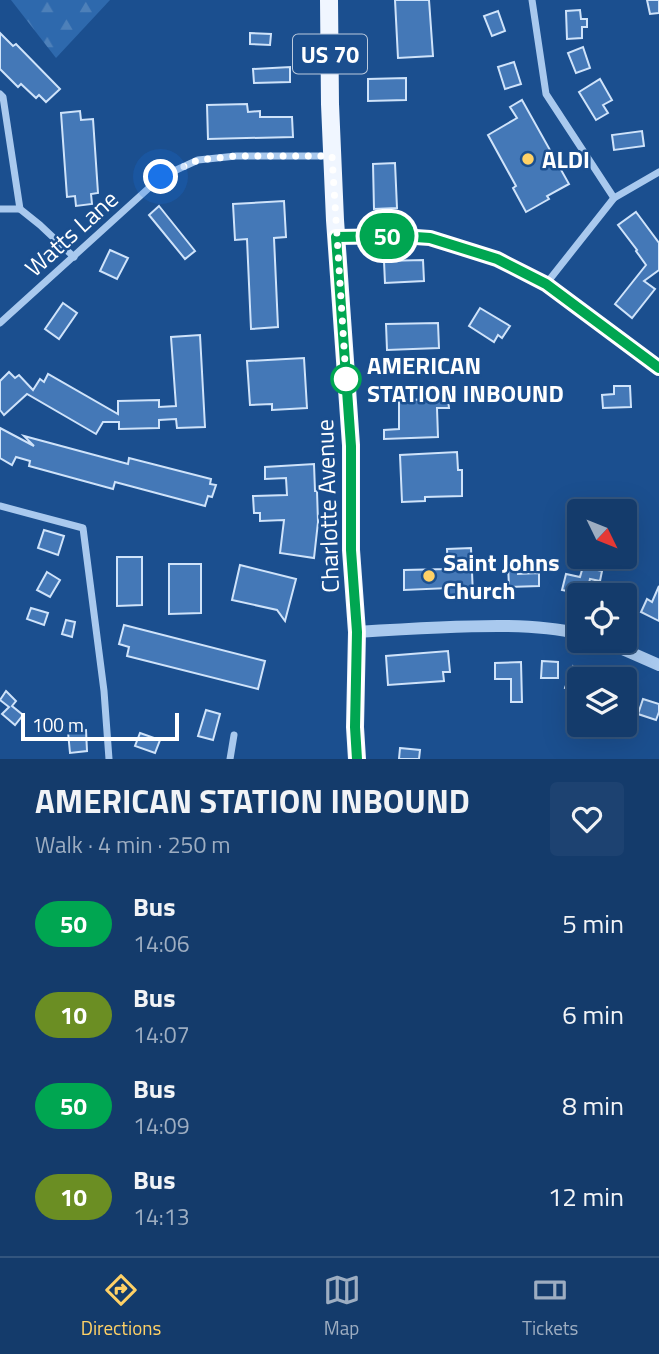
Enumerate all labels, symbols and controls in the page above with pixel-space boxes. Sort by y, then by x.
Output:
road number: US 70 [293,34,367,74]
place label: ALDI [542,141,590,177]
marker: ALDI [520,151,536,167]
your location [143,159,178,194]
street label: Watts Lane [16,181,126,285]
line badge: 50 [356,213,418,259]
text: 50 [374,218,400,254]
place label: AMERICAN STATION INBOUND [367,347,564,411]
marker: AMERICAN STATION INBOUND [331,364,361,394]
street label: Charlotte Avenue [306,419,348,593]
north arrow [567,499,637,569]
map controls [567,499,637,737]
place label: Saint Johns Church [443,544,560,608]
marker: Saint Johns Church [421,568,437,584]
button: locate [567,583,637,653]
button: layers [567,667,637,737]
scale bar [21,710,178,742]
text: 100 m [32,710,84,739]
text: AMERICAN STATION INBOUND [35,776,470,826]
button: heart [550,782,624,856]
text: Walk · 4 min · 250 m [35,827,231,862]
text: Bus [133,887,175,926]
text: 5 min [562,904,624,943]
text: 50 [60,906,87,942]
text: 14:06 [133,926,190,961]
text: Bus [133,978,175,1017]
text: 6 min [562,995,624,1034]
text: 10 [60,997,87,1033]
text: 14:07 [133,1017,190,1052]
text: Bus [133,1069,175,1108]
text: 8 min [562,1086,624,1125]
text: 50 [60,1088,87,1124]
text: 14:09 [133,1108,190,1143]
text: Bus [133,1160,175,1199]
text: 12 min [548,1177,624,1216]
text: 10 [60,1179,87,1215]
text: 14:13 [133,1199,190,1234]
tab: Directions [81,1271,161,1342]
tab: Map [323,1271,361,1342]
tab: Tickets [522,1271,578,1342]

